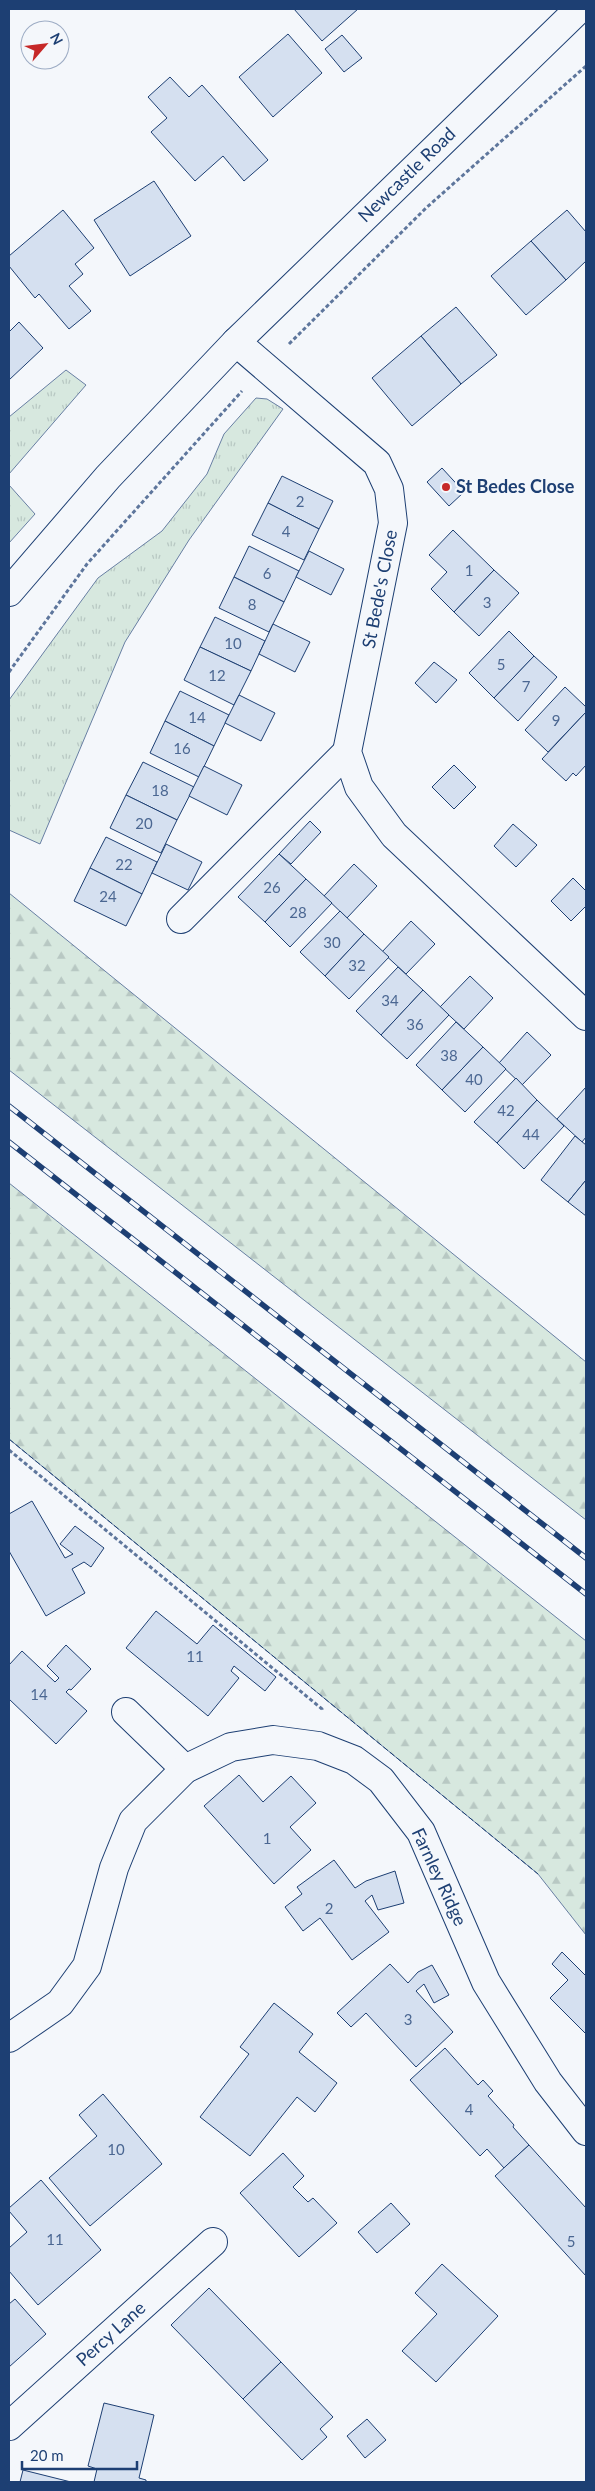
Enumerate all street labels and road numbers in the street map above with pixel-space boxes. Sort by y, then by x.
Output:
street label: Newcastle Road [353,122,460,226]
street label: St Bede's Close [357,528,401,650]
street label: Farnley Ridge [408,1824,472,1929]
street label: Percy Lane [71,2296,150,2370]

